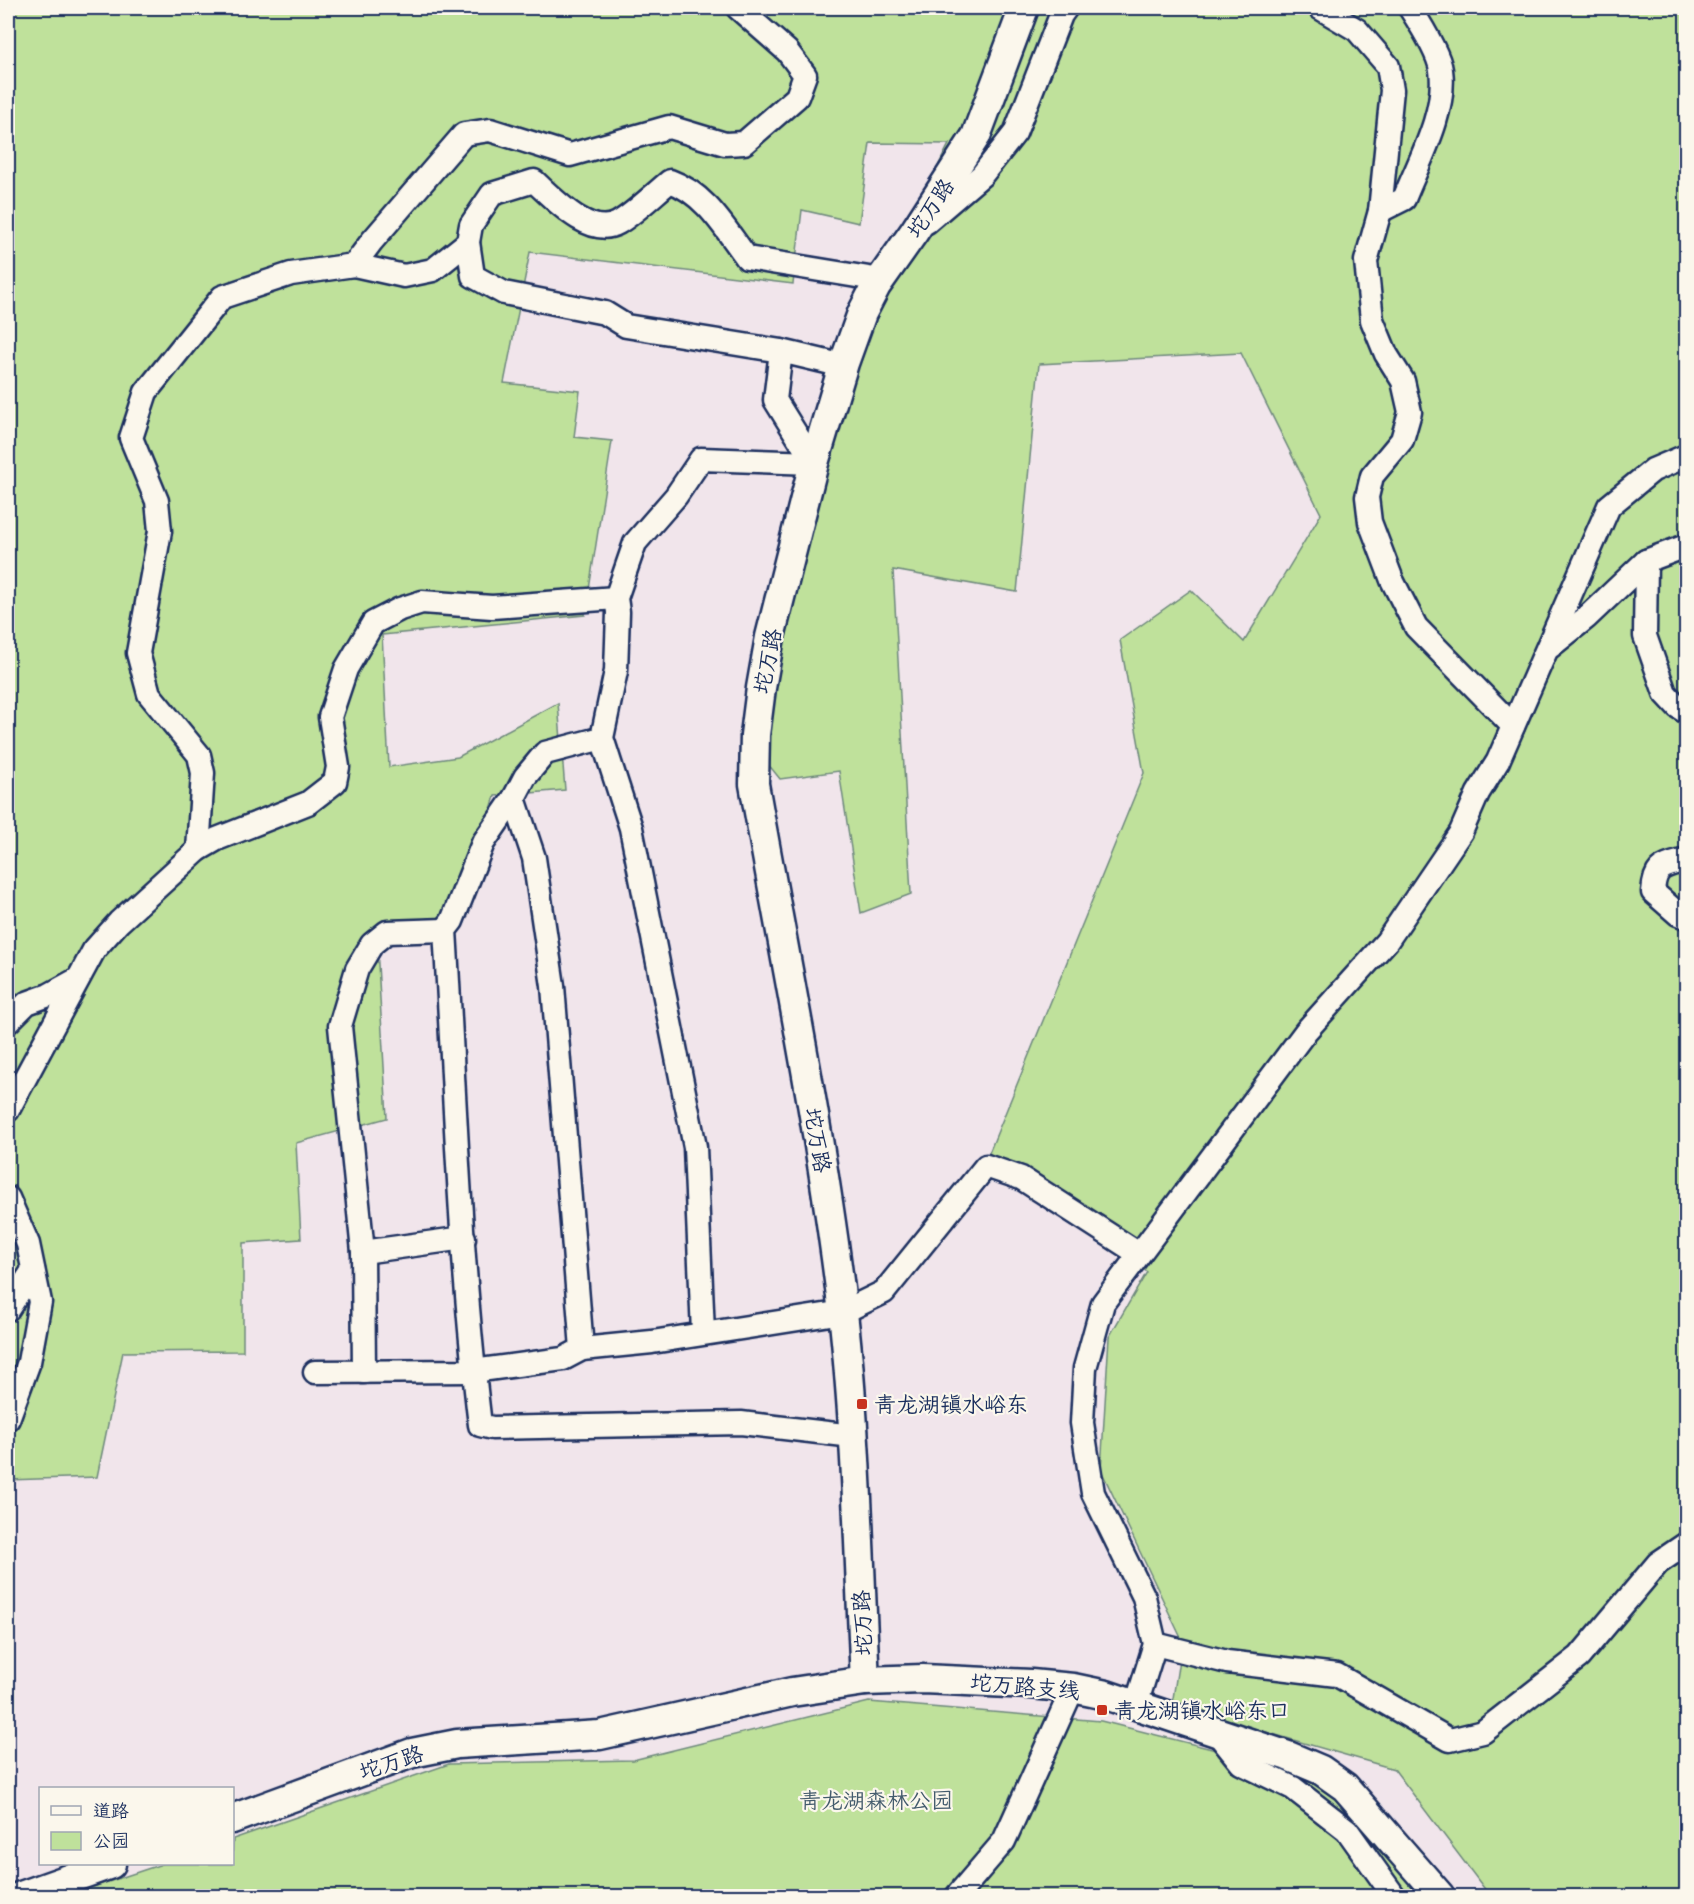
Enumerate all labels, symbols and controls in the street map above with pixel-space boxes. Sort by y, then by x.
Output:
street label: 坨万路 [901,173,960,243]
street label: 坨万路 [748,626,787,696]
street label: 坨万路 [798,1105,837,1175]
place label: 青龙湖镇水峪东 [874,1391,1028,1418]
marker: 青龙湖镇水峪东 [855,1397,869,1411]
street label: 坨万路 [847,1589,878,1657]
street label: 坨万路支线 [969,1668,1081,1705]
place label: 青龙湖镇水峪东口 [1114,1697,1290,1724]
marker: 青龙湖镇水峪东口 [1095,1703,1109,1717]
street label: 坨万路 [356,1739,427,1786]
legend [39,1787,234,1865]
park label: 青龙湖森林公园 [799,1787,953,1814]
text: 道路 [93,1800,129,1822]
text: 公园 [93,1830,129,1852]

